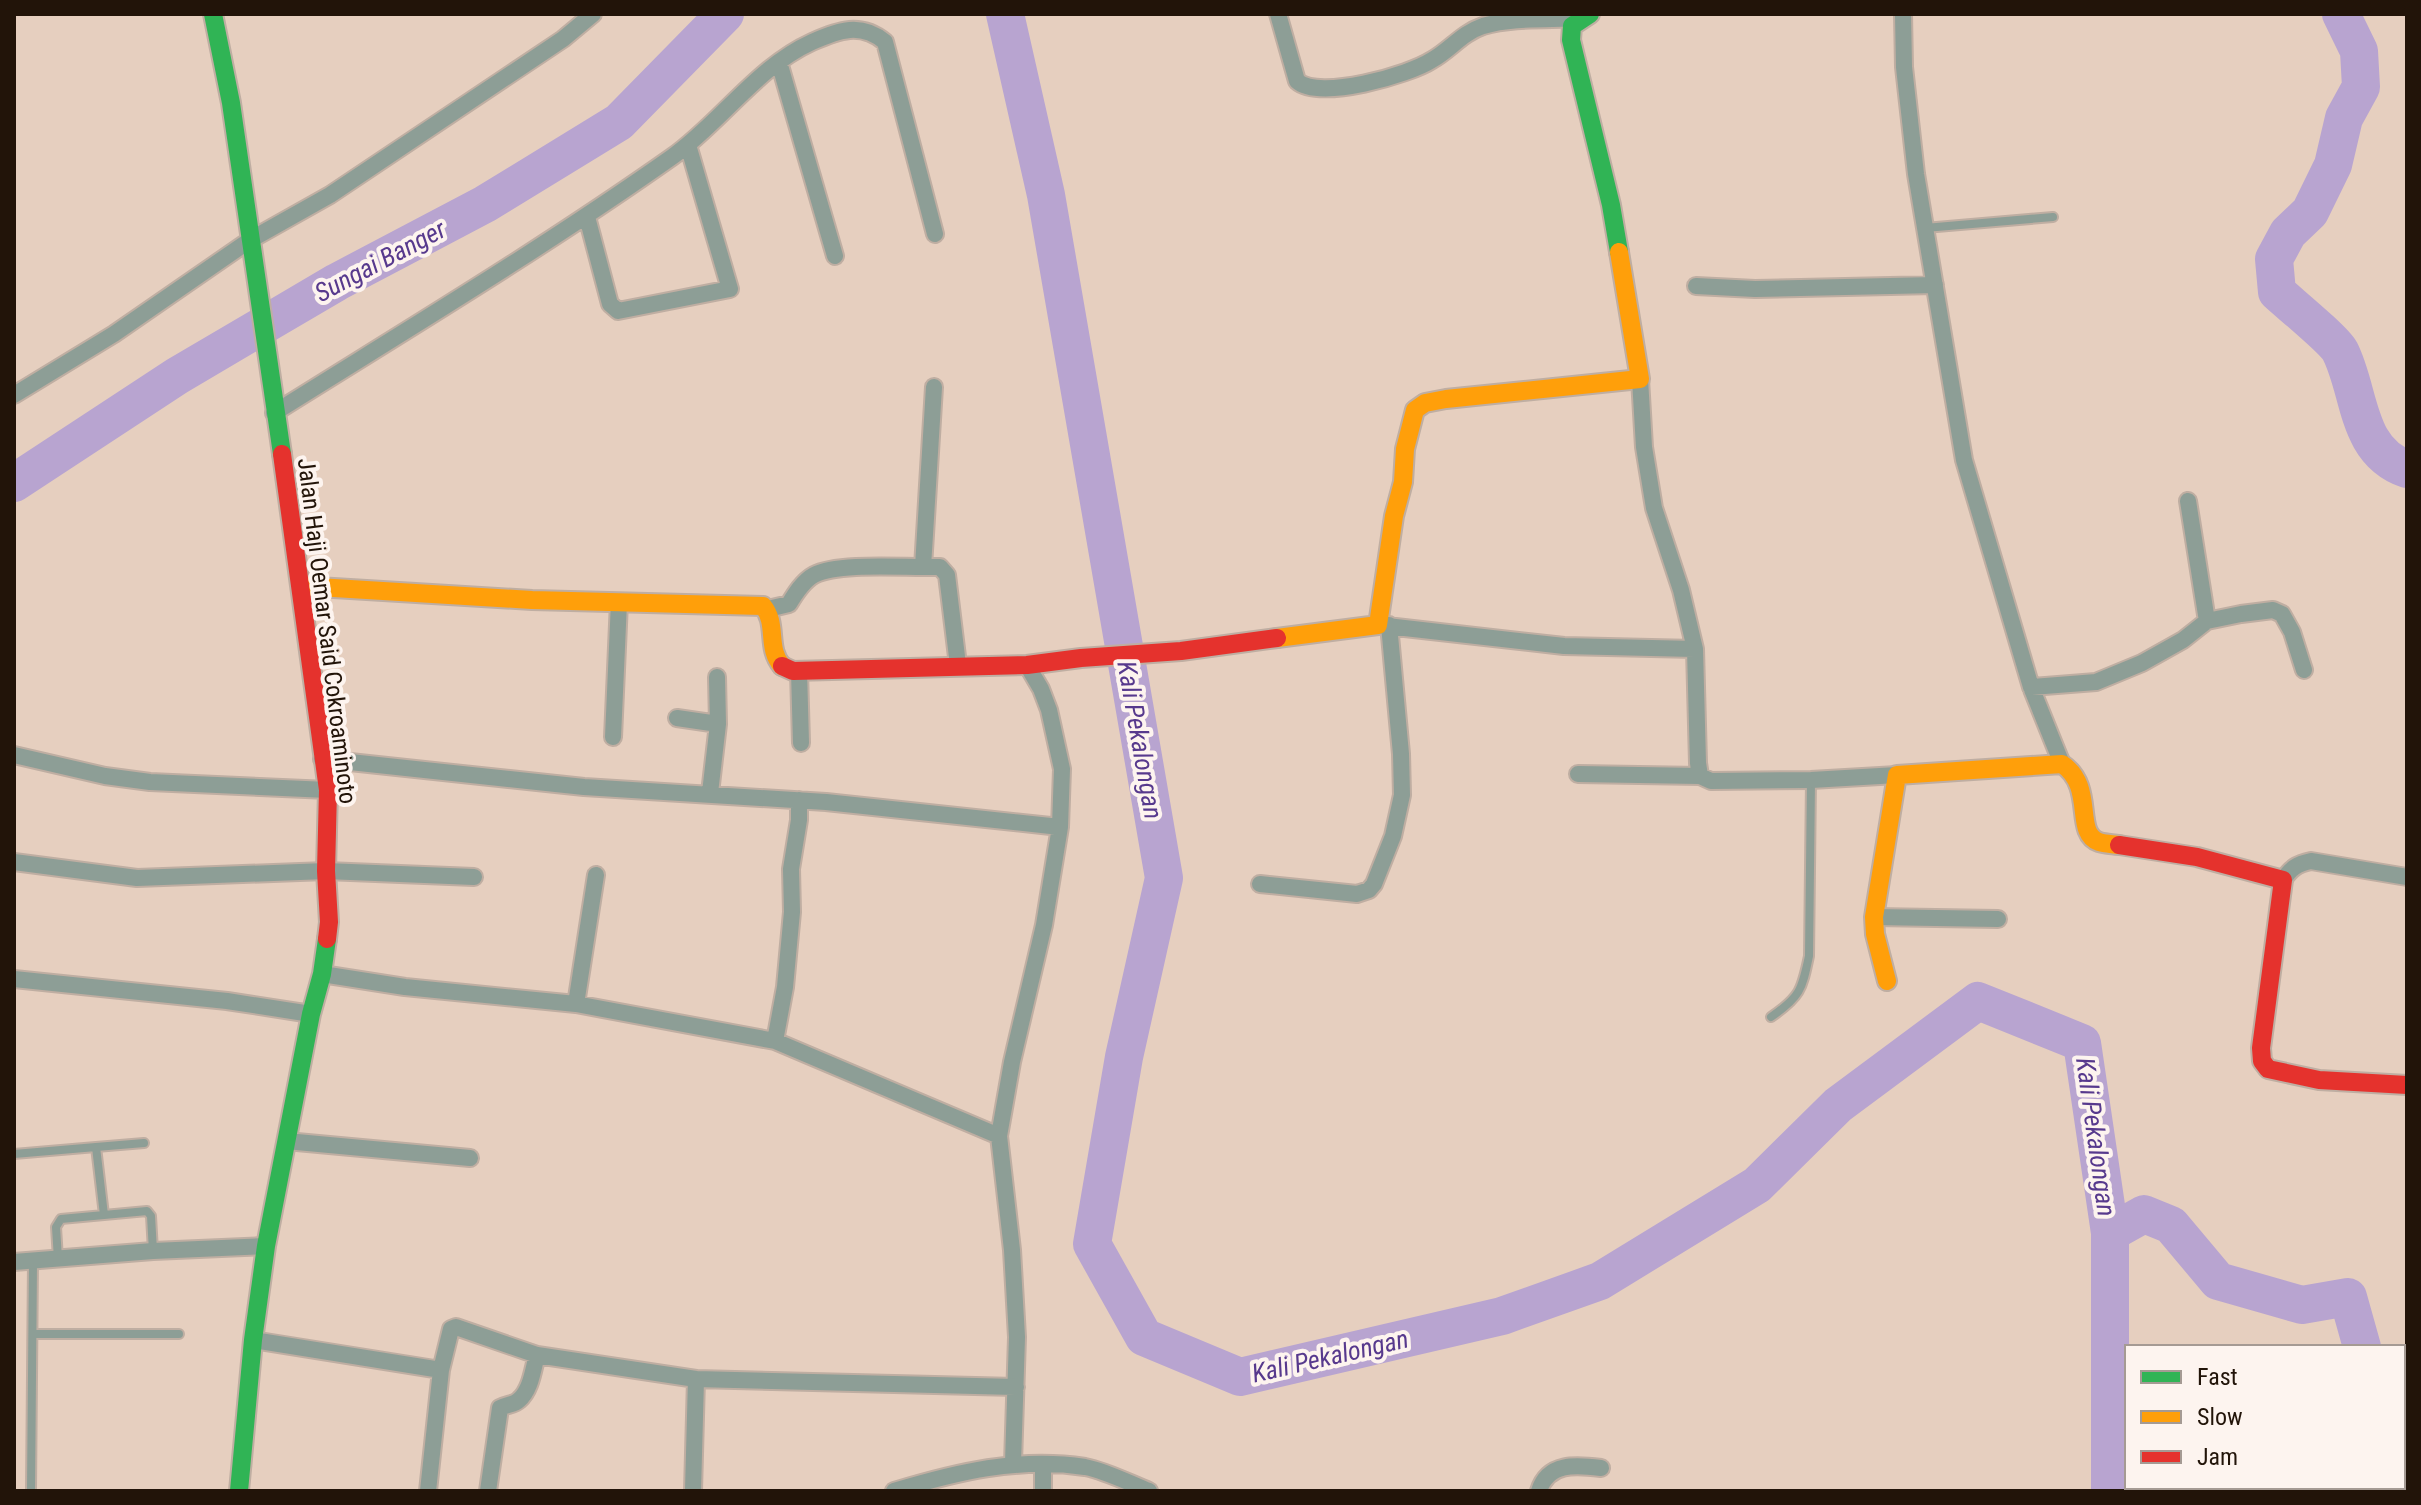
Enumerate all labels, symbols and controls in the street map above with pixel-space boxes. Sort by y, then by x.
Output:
water label: Sungai Banger [310,213,452,308]
street label: Jalan Haji Oemar Said Cokroaminoto [292,456,362,806]
water label: Kali Pekalongan [1111,659,1169,821]
water label: Kali Pekalongan [2070,1056,2122,1218]
water label: Kali Pekalongan [1249,1323,1411,1389]
legend [2125,1345,2405,1489]
text: Fast [2197,1363,2238,1391]
text: Slow [2197,1403,2243,1431]
text: Jam [2197,1443,2238,1471]

